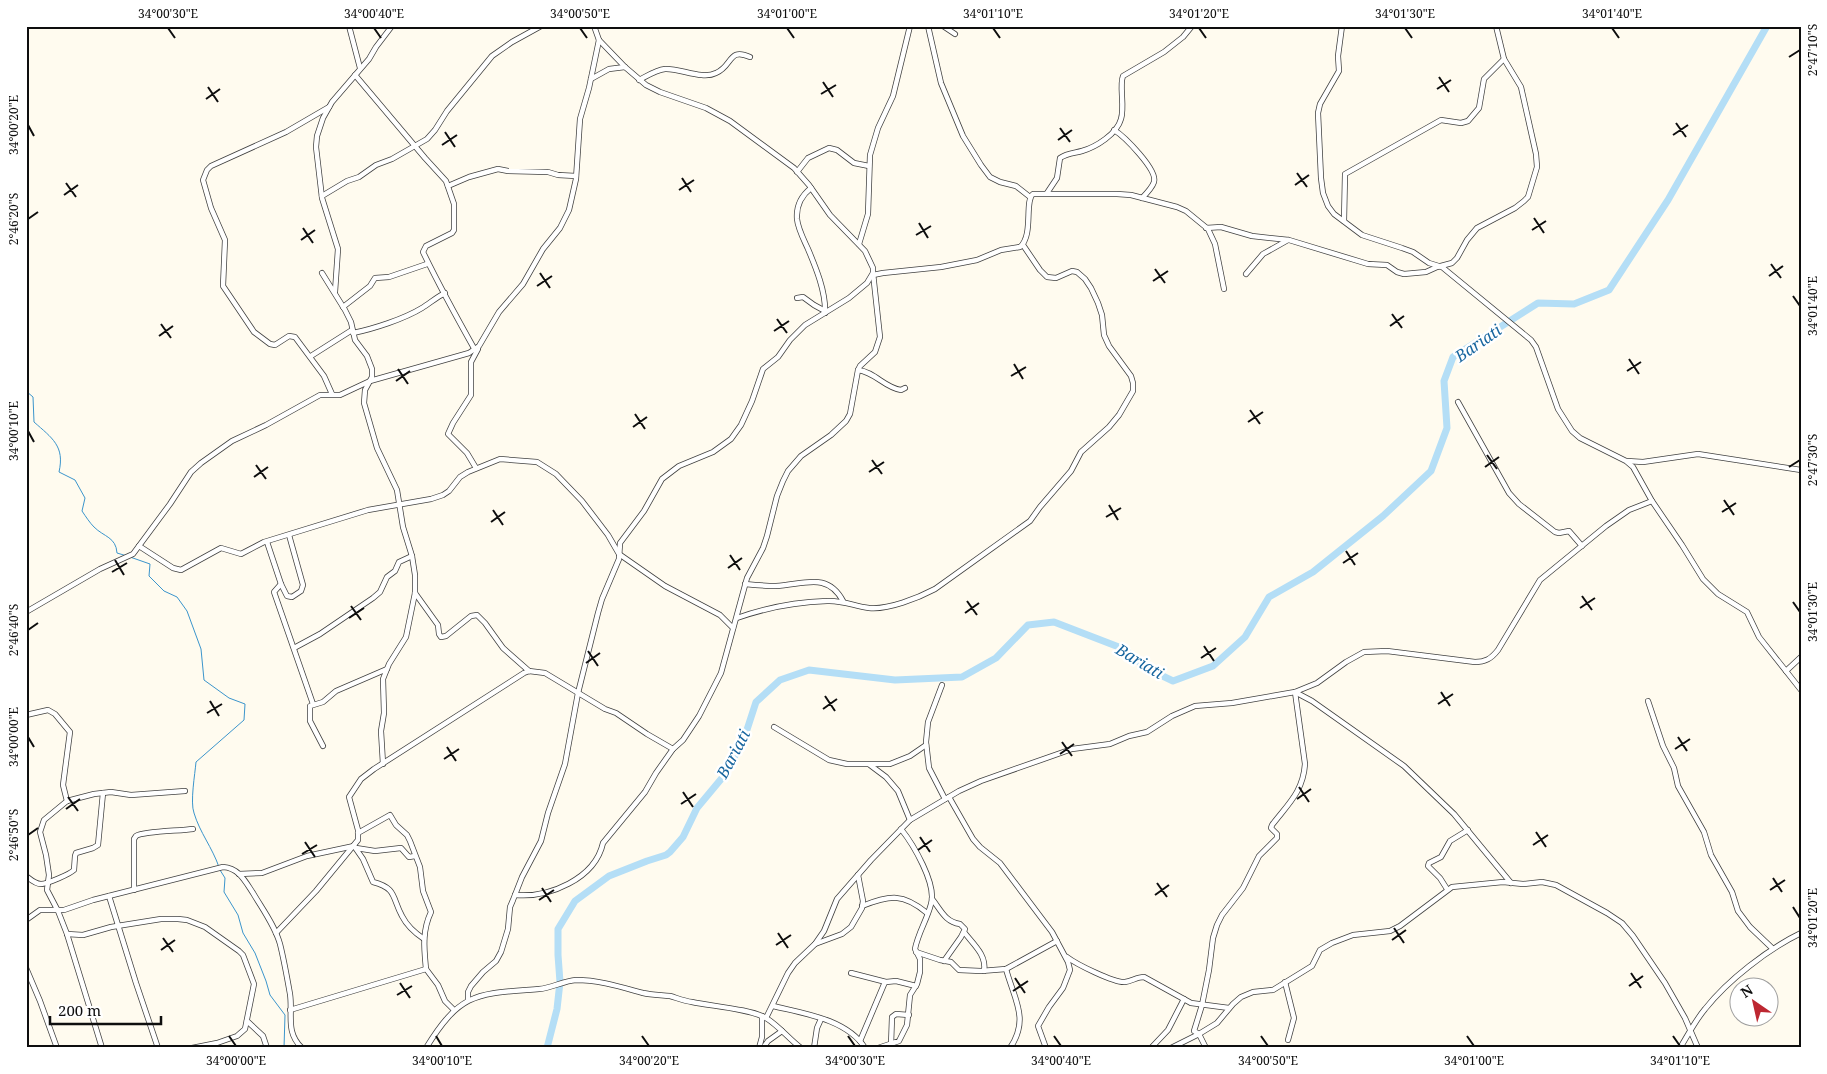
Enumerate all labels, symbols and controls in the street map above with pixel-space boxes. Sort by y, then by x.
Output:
text: 34°00'30"E [138,5,198,22]
text: 34°00'40"E [344,5,404,22]
text: 34°00'50"E [550,5,610,22]
text: 34°01'00"E [757,5,817,22]
text: 34°01'10"E [963,5,1023,22]
text: 34°01'20"E [1169,5,1229,22]
text: 34°01'30"E [1375,5,1435,22]
text: 34°01'40"E [1582,5,1642,22]
text: 2°47'10"S [1804,24,1821,76]
text: 34°00'20"E [5,95,22,155]
text: 2°46'20"S [5,193,22,245]
text: 34°01'40"E [1804,276,1821,336]
water label: Bariati [1450,319,1506,368]
text: 34°00'10"E [5,401,22,461]
text: 2°47'30"S [1804,434,1821,486]
text: 34°01'30"E [1804,582,1821,642]
text: 2°46'40"S [5,604,22,656]
water label: Bariati [1111,638,1168,684]
text: 34°00'00"E [5,707,22,767]
water label: Bariati [711,726,755,783]
text: 2°46'50"S [5,809,22,861]
text: 34°01'20"E [1804,888,1821,948]
north arrow [1730,976,1780,1026]
text: N [1737,980,1756,1002]
scale bar [50,994,161,1026]
text: 200 m [58,1000,101,1020]
text: 34°00'00"E [206,1052,266,1069]
text: 34°00'10"E [412,1052,472,1069]
text: 34°00'20"E [619,1052,679,1069]
text: 34°00'30"E [825,1052,885,1069]
text: 34°00'40"E [1031,1052,1091,1069]
text: 34°00'50"E [1238,1052,1298,1069]
text: 34°01'00"E [1444,1052,1504,1069]
text: 34°01'10"E [1650,1052,1710,1069]

